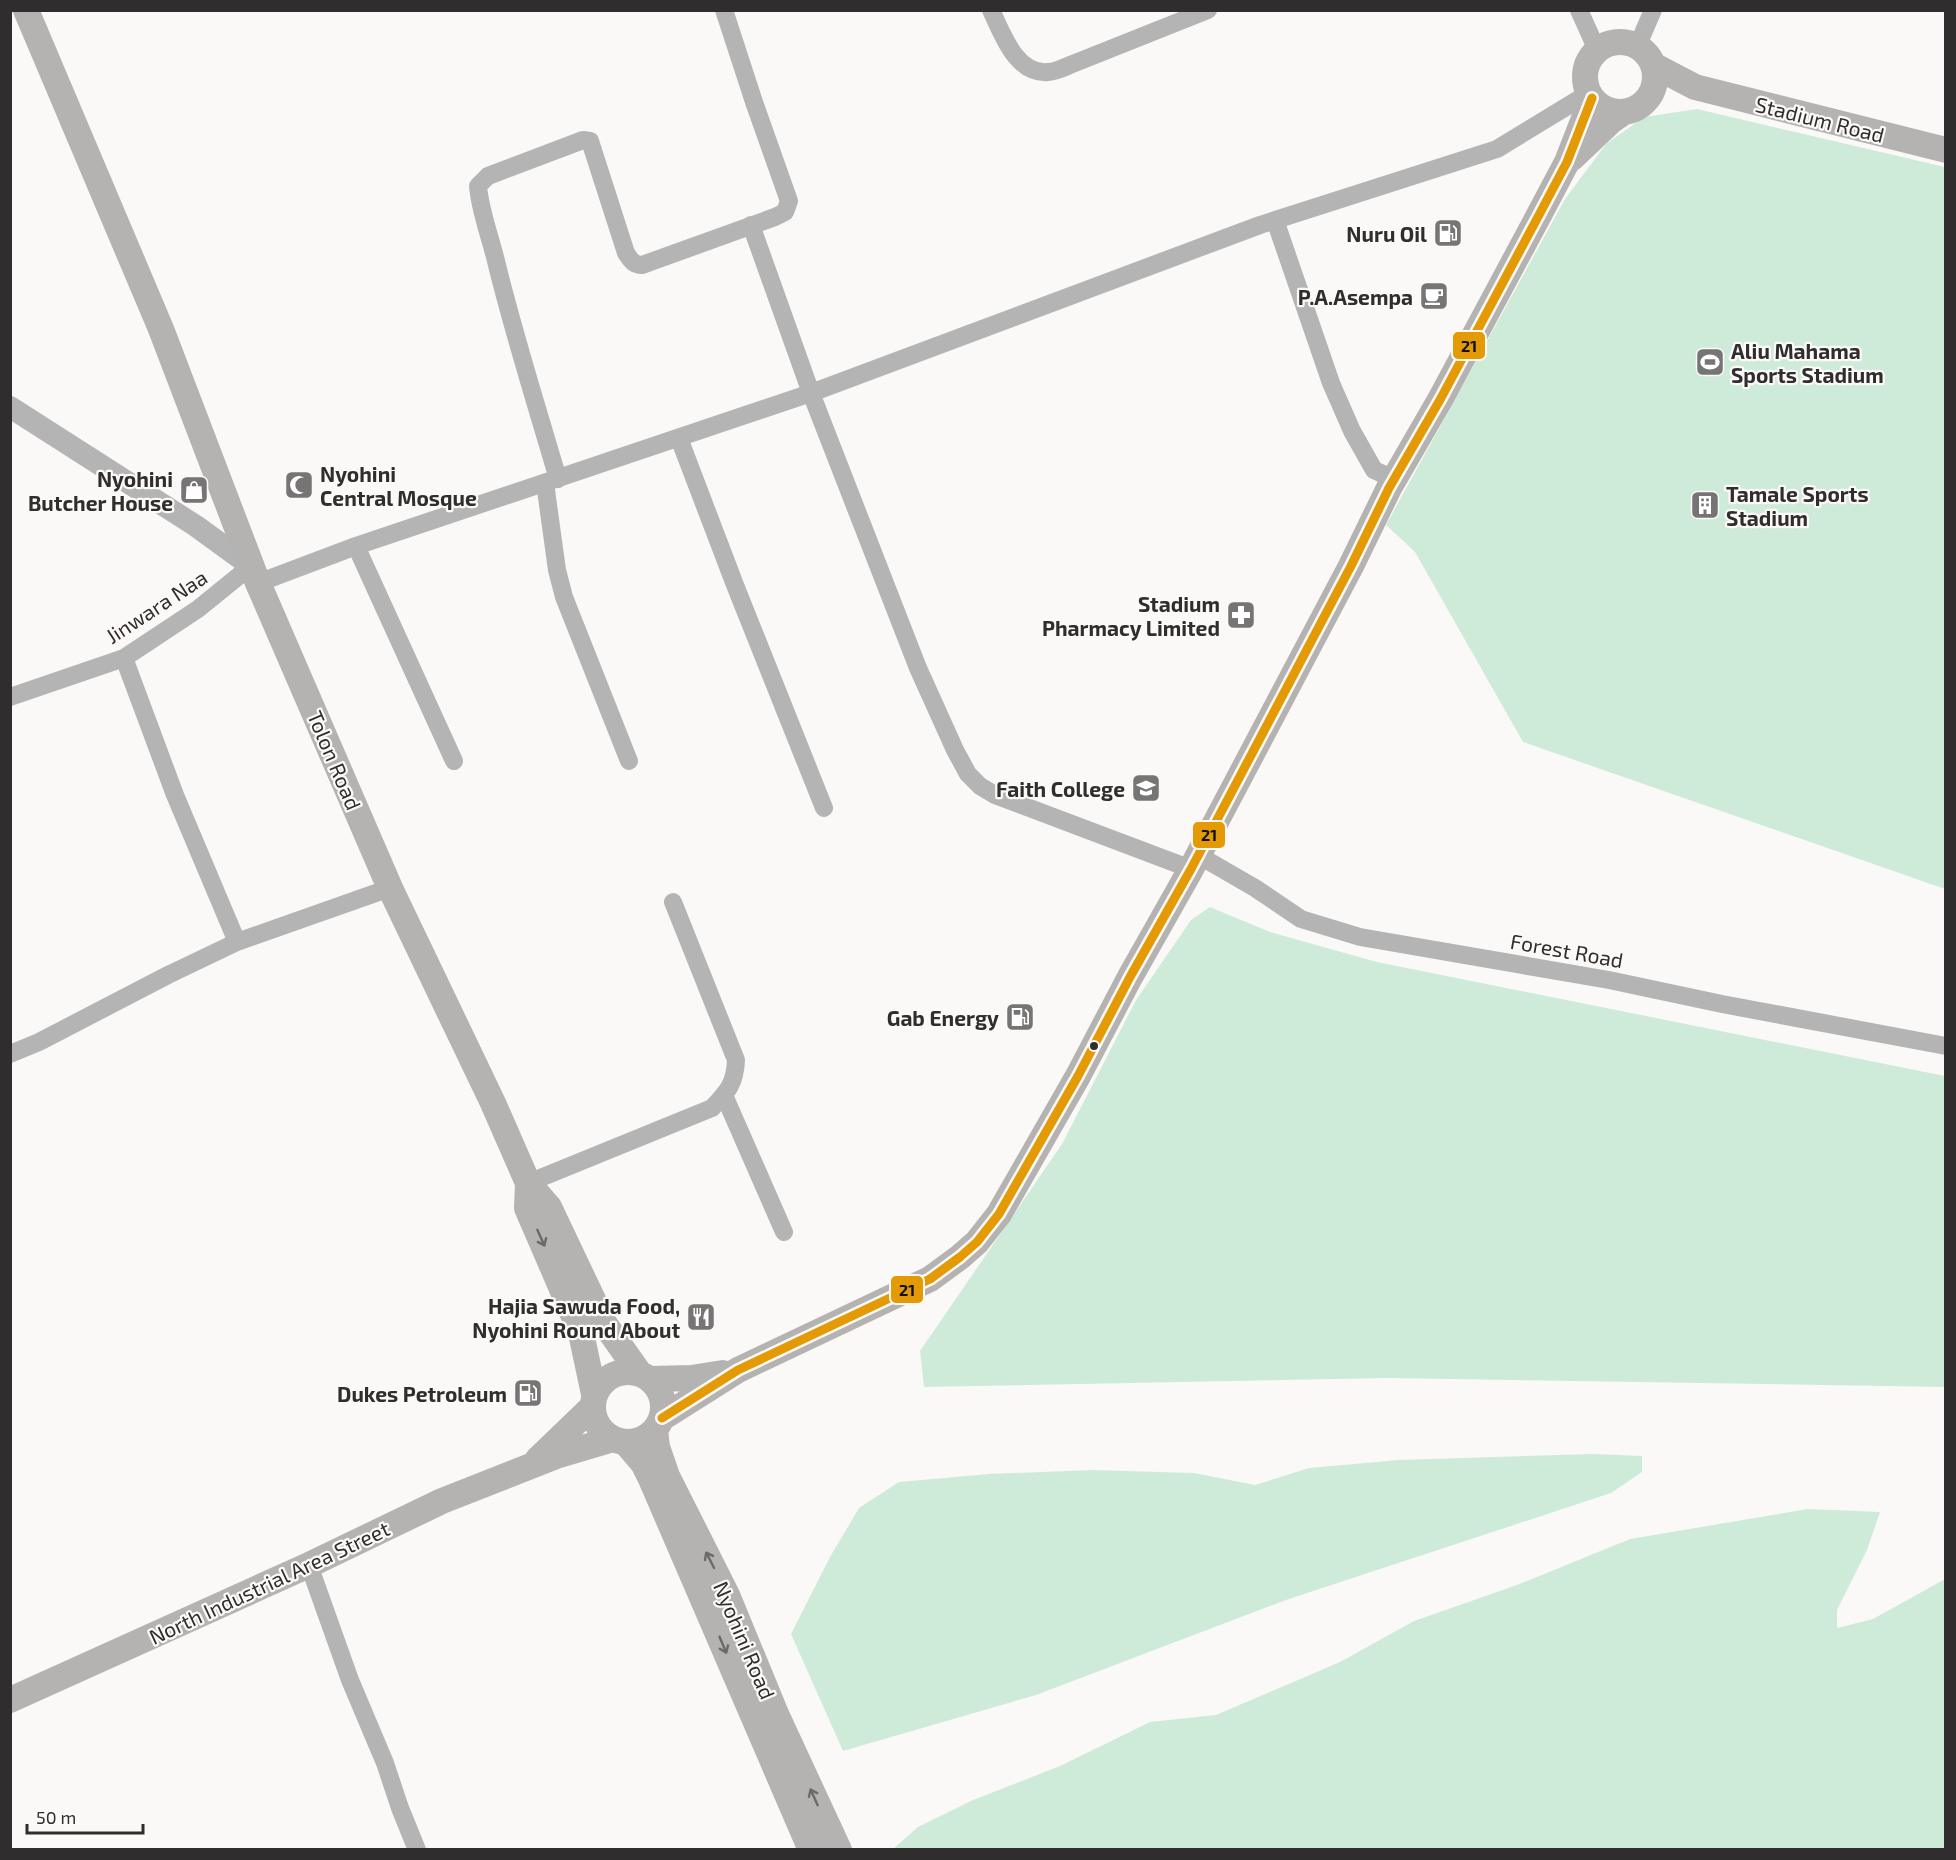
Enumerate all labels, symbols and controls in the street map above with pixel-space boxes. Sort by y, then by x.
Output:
street label: Stadium Road [1753,91,1887,147]
fuel station icon: Nuru Oil [1432,217,1464,249]
place label: Nuru Oil [1346,221,1427,246]
cafe icon: P.A.Asempa [1418,280,1450,312]
place label: P.A.Asempa [1298,284,1413,309]
line badge: 21 [1452,331,1486,360]
text: 21 [1461,336,1477,355]
place label: Aliu Mahama Sports Stadium [1731,338,1884,387]
sports icon: Aliu Mahama Sports Stadium [1694,346,1726,378]
place label: Nyohini Central Mosque [320,461,477,510]
place label: Nyohini Butcher House [28,466,173,515]
mosque icon: Nyohini Central Mosque [283,469,315,501]
shop icon: Nyohini Butcher House [178,474,210,506]
place label: Tamale Sports Stadium [1726,481,1869,530]
building icon: Tamale Sports Stadium [1689,489,1721,521]
street label: Jinwara Naa [101,564,211,648]
place label: Stadium Pharmacy Limited [1042,591,1220,641]
pharmacy icon: Stadium Pharmacy Limited [1225,599,1257,631]
street label: Tolon Road [303,707,367,813]
school or university icon: Faith College [1130,772,1162,804]
place label: Faith College [996,776,1125,801]
line badge: 21 [1192,821,1226,849]
text: 21 [1201,825,1217,844]
street label: Forest Road [1509,928,1625,972]
fuel station icon: Gab Energy [1004,1001,1036,1033]
place label: Gab Energy [887,1005,999,1031]
unlabelled marker [1088,1040,1100,1052]
one-way arrow [536,1229,547,1247]
line badge: 21 [890,1275,924,1304]
text: 21 [899,1280,915,1299]
place label: Hajia Sawuda Food, Nyohini Round About [472,1293,680,1343]
restaurant icon: Hajia Sawuda Food, Nyohini Round About [685,1301,717,1333]
fuel station icon: Dukes Petroleum [512,1377,544,1409]
place label: Dukes Petroleum [337,1381,507,1406]
street label: North Industrial Area Street [145,1515,393,1649]
one-way arrow [704,1552,715,1570]
street label: Nyohini Road [709,1577,781,1703]
one-way arrow [718,1636,730,1654]
one-way arrow [807,1788,819,1806]
scale bar [27,1797,142,1835]
text: 50 m [36,1806,76,1828]

